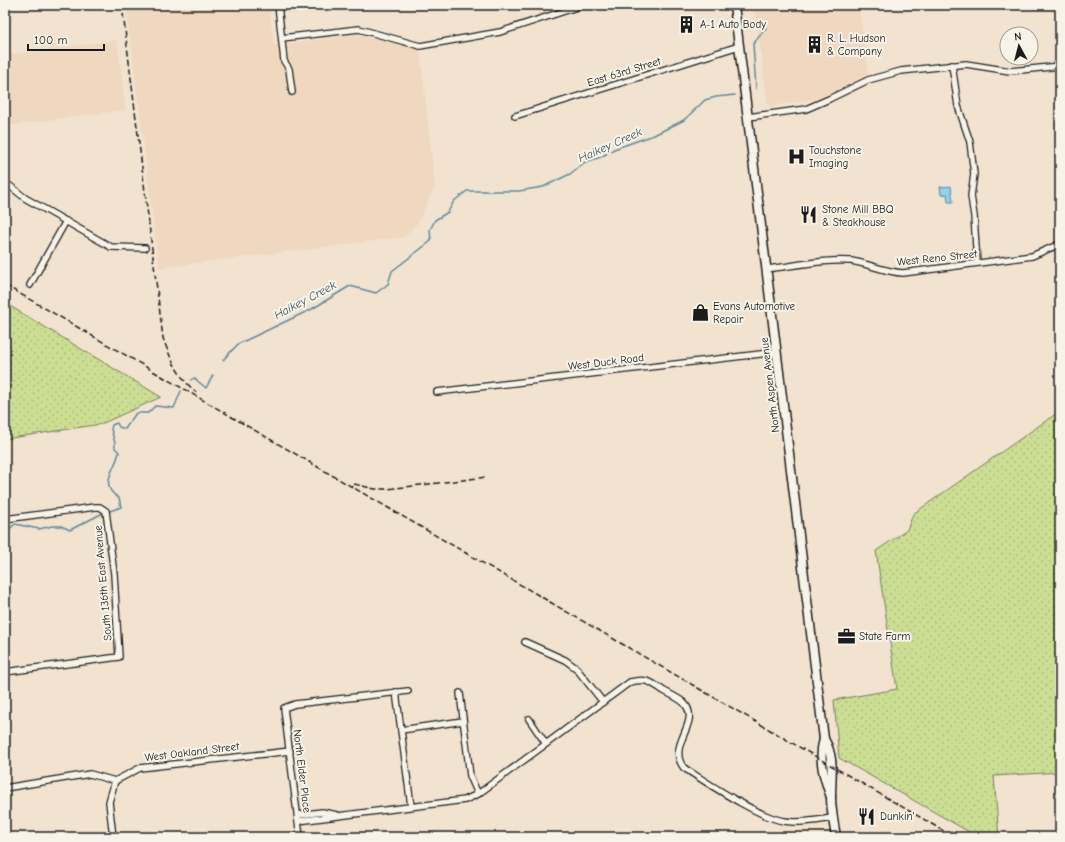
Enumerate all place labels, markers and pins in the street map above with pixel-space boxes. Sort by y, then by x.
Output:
building icon: A-1 Auto Body [677,14,697,34]
place label: A-1 Auto Body [700,18,766,31]
place label: R. L. Hudson & Company [827,32,886,58]
building icon: R. L. Hudson & Company [804,34,824,54]
place label: Touchstone Imaging [809,144,862,170]
hospital icon: Touchstone Imaging [786,146,806,166]
place label: Stone Mill BBQ & Steakhouse [822,203,894,229]
restaurant icon: Stone Mill BBQ & Steakhouse [799,205,819,225]
place label: Evans Automotive Repair [713,300,796,326]
shop icon: Evans Automotive Repair [690,302,710,322]
office icon: State Farm [836,626,856,646]
place label: State Farm [859,630,910,643]
restaurant icon: Dunkin' [857,806,877,826]
place label: Dunkin' [880,810,915,823]

